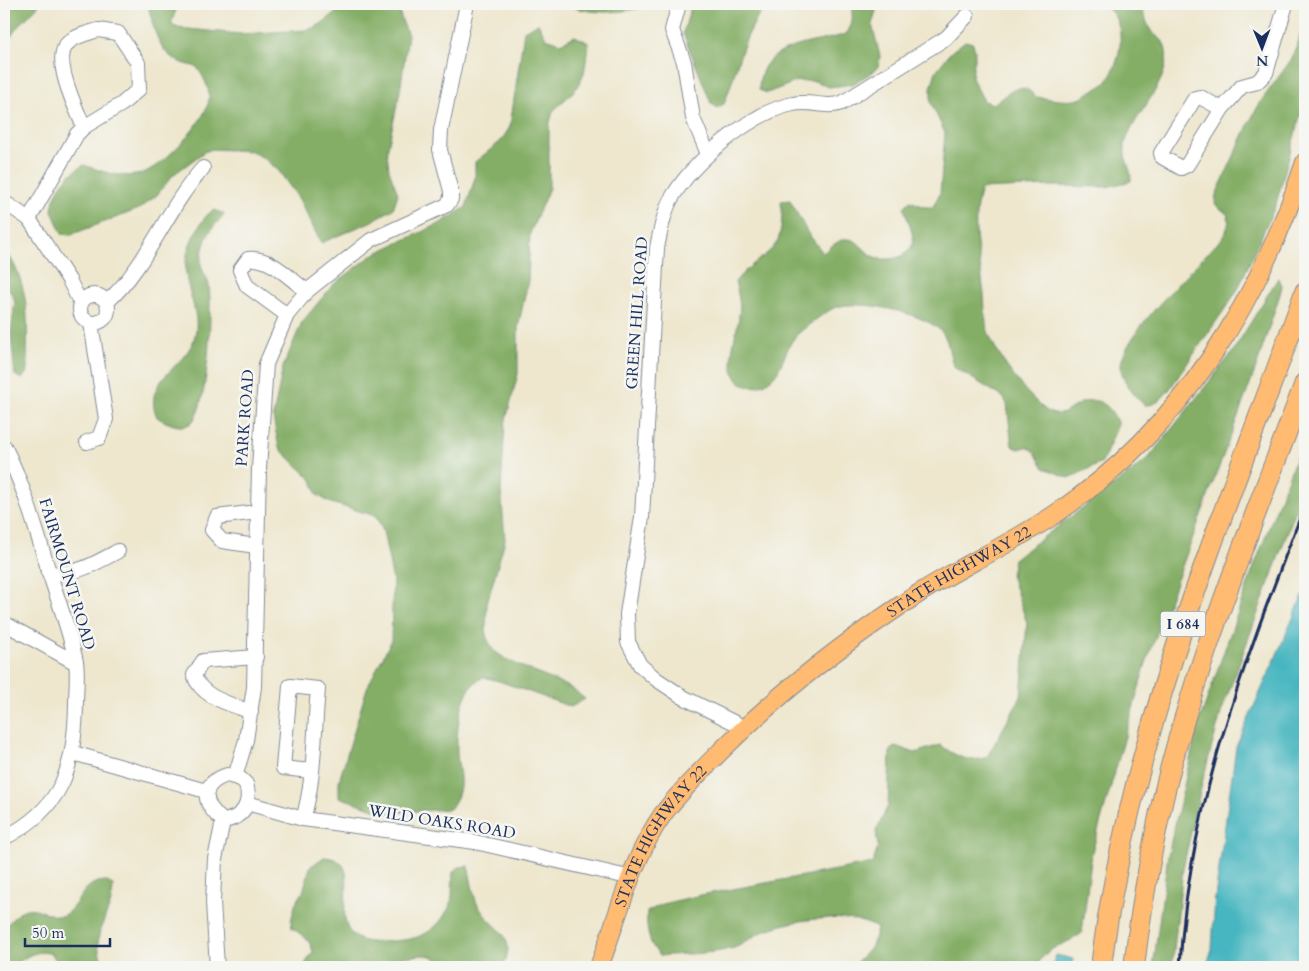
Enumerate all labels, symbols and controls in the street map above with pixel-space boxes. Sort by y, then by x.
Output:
north arrow [1236,22,1286,72]
text: N [1256,51,1268,70]
street label: GREEN HILL ROAD [621,236,653,390]
street label: PARK ROAD [231,369,259,467]
street label: FAIRMOUNT ROAD [33,495,101,653]
street label: STATE HIGHWAY 22 [882,521,1035,623]
road number: I 684 [1160,612,1206,636]
street label: STATE HIGHWAY 22 [610,760,712,910]
street label: WILD OAKS ROAD [366,799,517,845]
scale bar [25,916,110,948]
text: 50 m [32,923,64,943]

